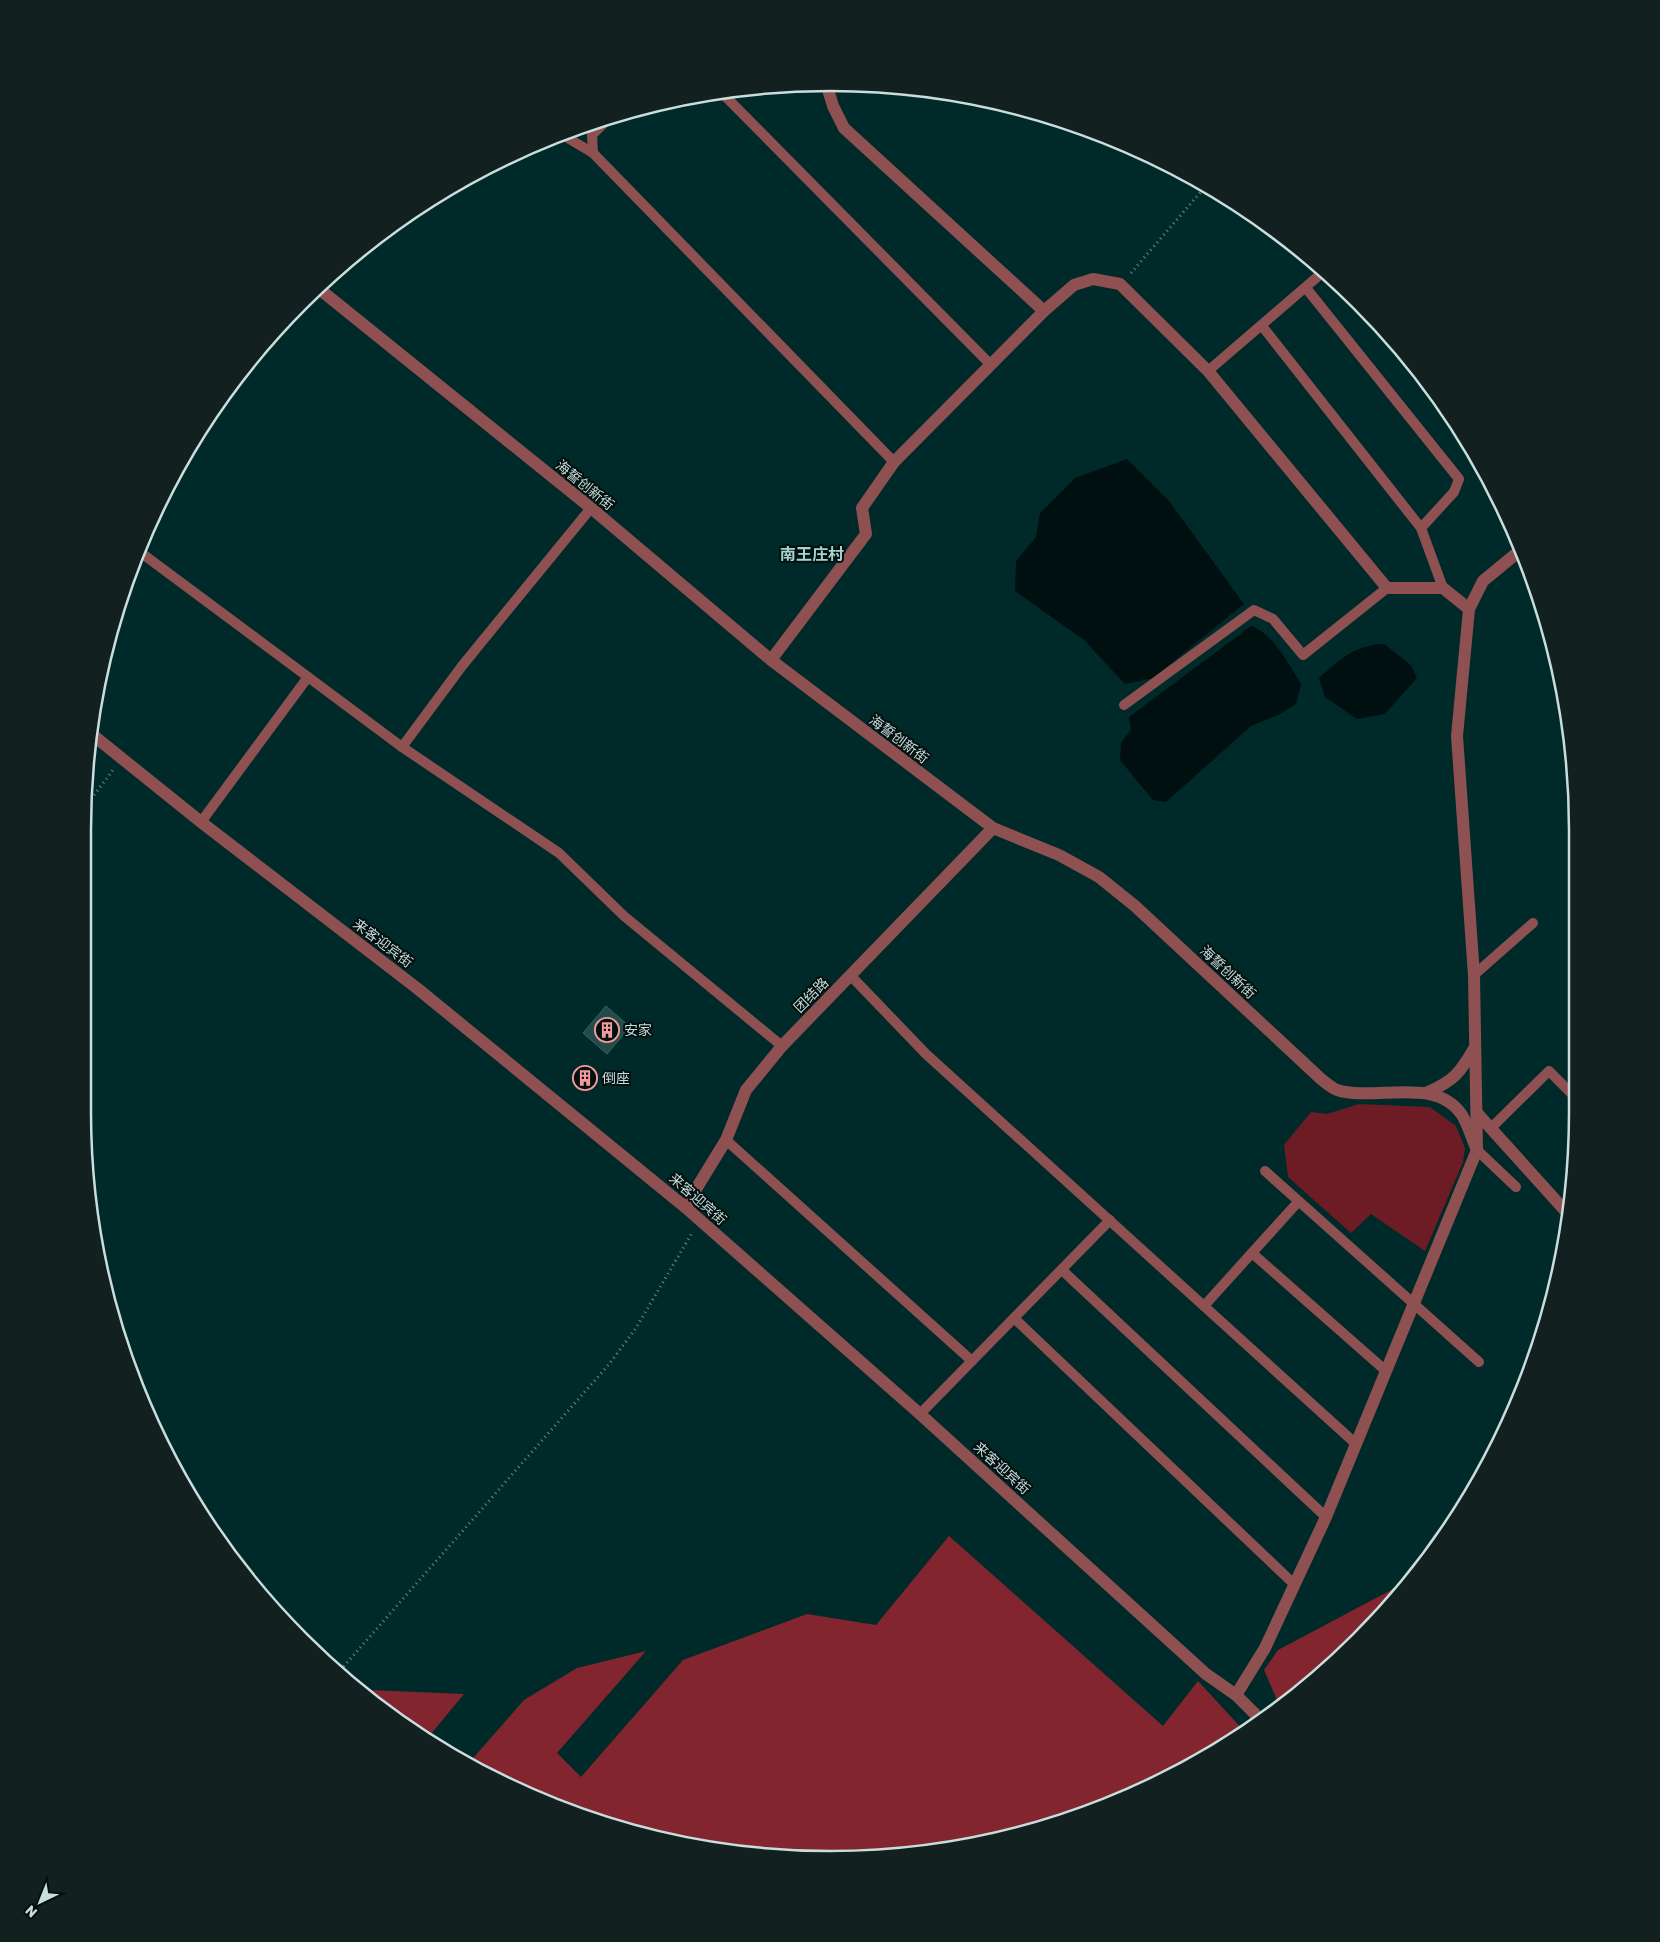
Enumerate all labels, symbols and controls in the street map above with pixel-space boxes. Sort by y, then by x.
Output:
street label: 海誓创新街 [552,457,617,514]
district label: 南王庄村 [780,545,844,564]
street label: 海誓创新街 [866,712,932,767]
street label: 来客迎宾街 [350,916,416,971]
street label: 海誓创新街 [1196,942,1259,1002]
street label: 团结路 [790,974,832,1016]
building icon: 安家 [594,1017,620,1043]
place label: 安家 [624,1022,652,1039]
building icon: 倒座 [572,1065,598,1091]
place label: 倒座 [602,1070,630,1087]
street label: 来客迎宾街 [666,1170,730,1229]
street label: 来客迎宾街 [970,1439,1033,1498]
north arrow [15,1877,65,1927]
text: N [22,1901,41,1921]

